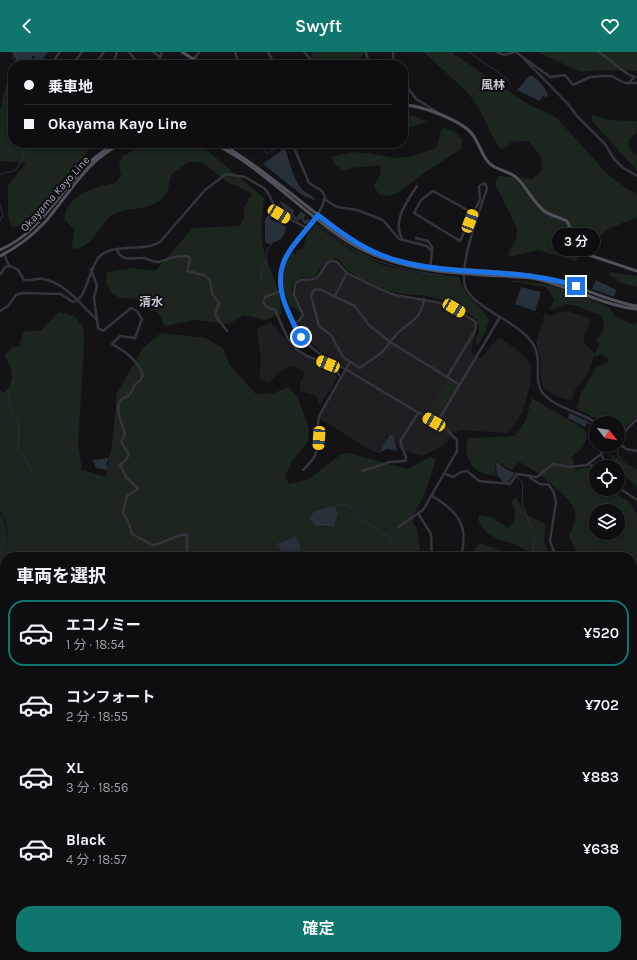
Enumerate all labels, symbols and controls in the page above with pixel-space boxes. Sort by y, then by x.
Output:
icon: back [16,15,38,37]
text: Swyft [295,15,342,37]
icon: heart [599,15,621,37]
text: 乗車地 [48,78,93,96]
district label: 風林 [481,78,505,92]
text: Okayama Kayo Line [48,115,187,133]
street label: Okayama Kayo Line [18,153,92,234]
car [266,203,292,225]
car [460,208,480,234]
callout: 3 分 [552,228,600,256]
text: 3 分 [564,234,588,249]
route end [567,277,585,295]
district label: 清水 [139,295,163,309]
car [441,297,467,319]
route start [292,328,310,346]
car [315,354,341,374]
car [421,411,447,433]
north arrow [589,416,625,452]
map controls [589,416,625,540]
car [312,426,326,450]
button: locate [589,460,625,496]
button: layers [589,504,625,540]
text: 車両を選択 [16,565,106,587]
icon: car [18,615,54,651]
text: エコノミー [66,616,141,634]
text: ¥520 [583,624,619,642]
text: 1 分 · 18:54 [66,637,125,652]
icon: car [18,687,54,723]
text: コンフォート [66,688,156,706]
text: ¥702 [585,696,619,714]
text: 2 分 · 18:55 [66,709,128,724]
icon: car [18,759,54,795]
text: XL [66,759,84,777]
text: ¥883 [582,768,619,786]
text: 3 分 · 18:56 [66,780,128,795]
icon: car [18,831,54,867]
text: Black [66,831,106,849]
text: ¥638 [583,840,619,858]
text: 4 分 · 18:57 [66,852,127,867]
button: 確定 [16,906,621,952]

